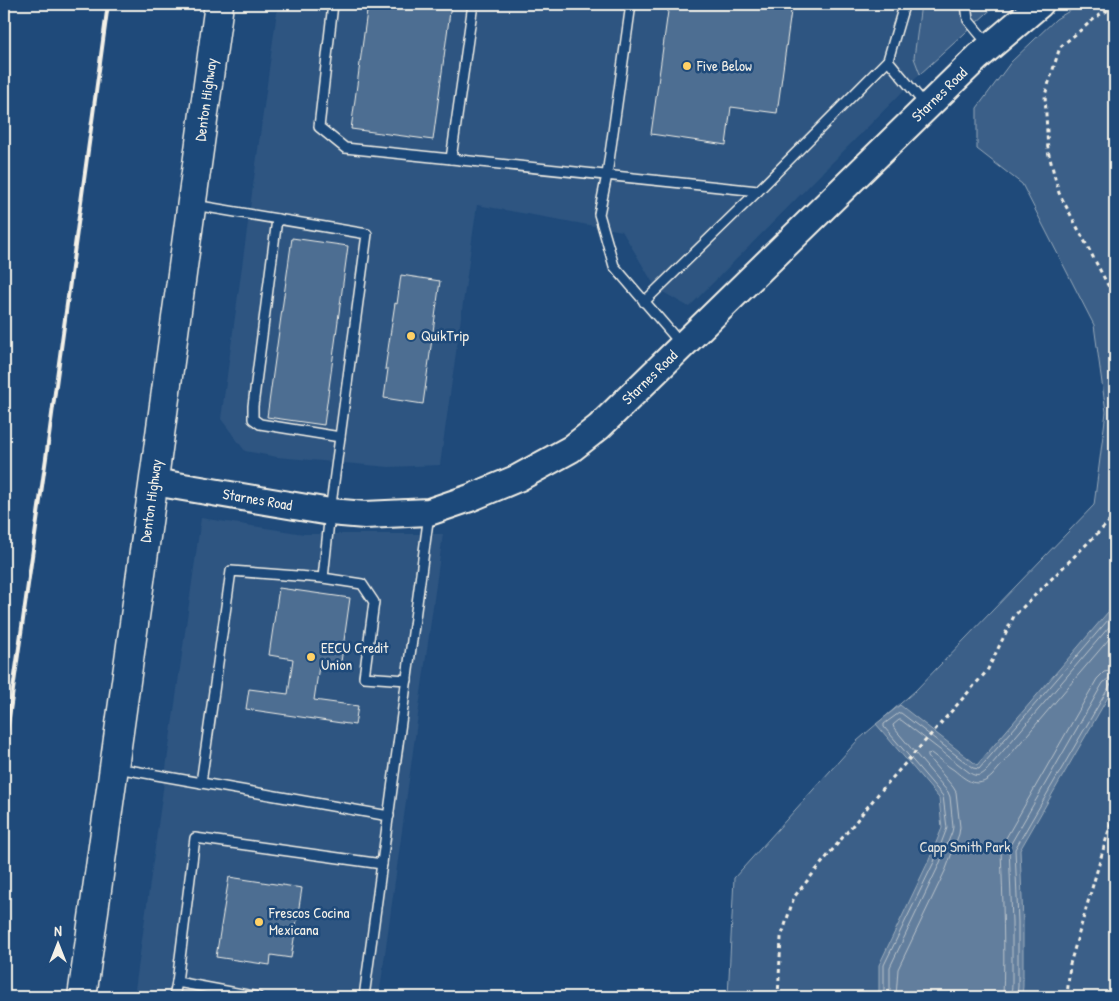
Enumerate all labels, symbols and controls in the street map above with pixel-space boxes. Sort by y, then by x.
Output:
place label: Five Below [696,55,752,76]
street label: Denton Highway [189,56,222,142]
marker: Five Below [681,60,693,72]
street label: Starnes Road [907,62,972,126]
place label: QuikTrip [421,325,470,346]
marker: QuikTrip [405,330,417,342]
street label: Starnes Road [617,345,682,409]
street label: Denton Highway [134,458,167,544]
street label: Starnes Road [221,483,294,515]
place label: EECU Credit Union [321,637,389,675]
marker: EECU Credit Union [305,651,317,663]
park label: Capp Smith Park [920,836,1010,857]
place label: Frescos Cocina Mexicana [268,902,349,940]
marker: Frescos Cocina Mexicana [253,916,265,928]
north arrow [32,918,82,968]
text: N [54,921,62,940]

